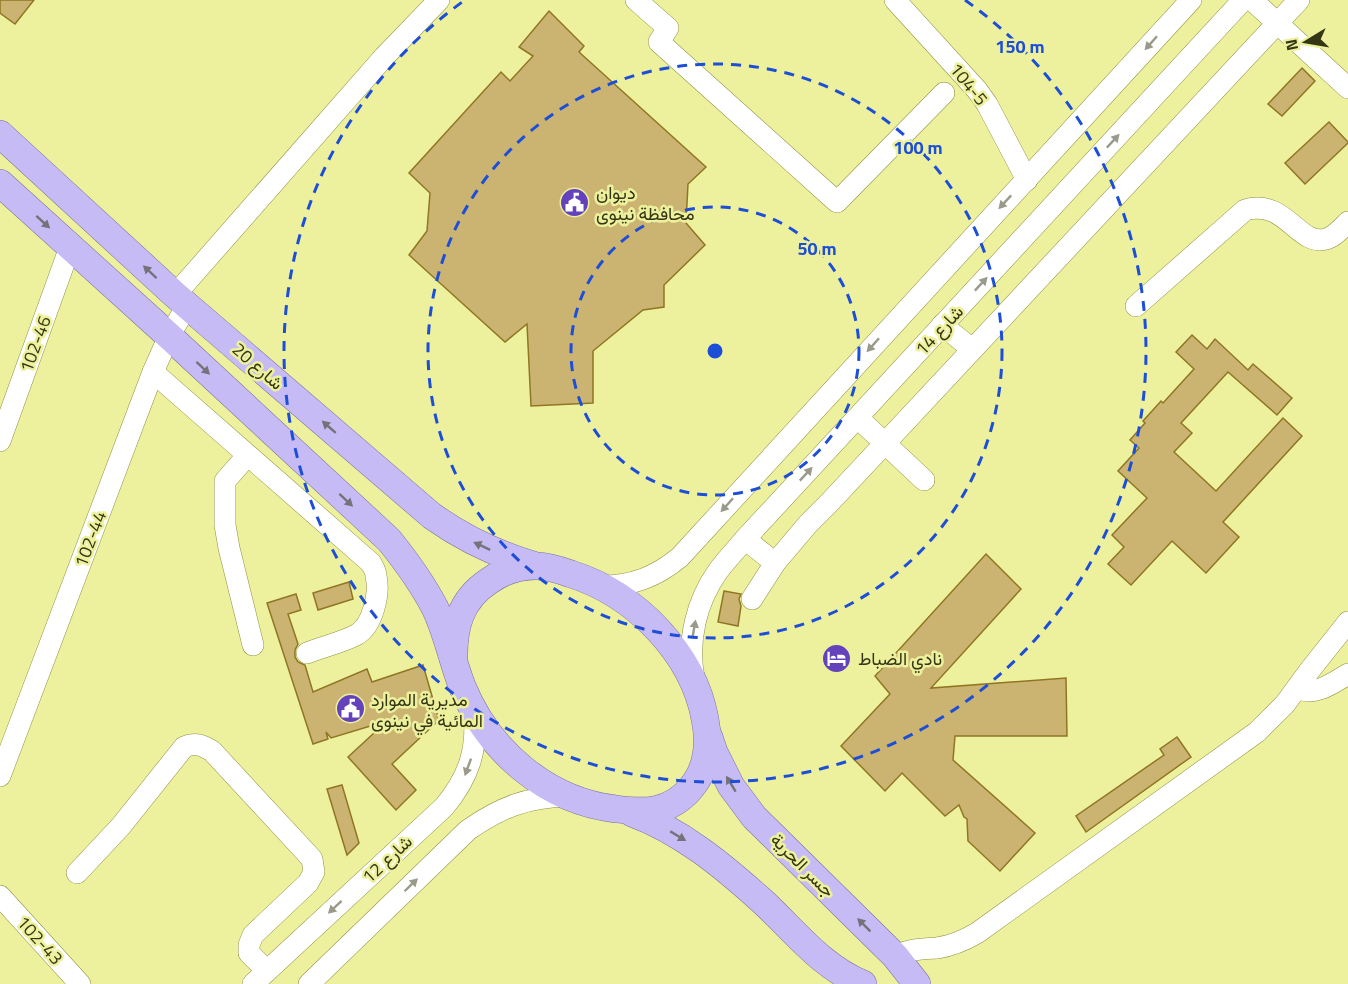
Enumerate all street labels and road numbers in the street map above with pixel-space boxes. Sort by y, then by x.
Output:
street label: 104-5 [943,57,995,111]
street label: شارع 14 [909,299,969,361]
street label: 102-46 [12,312,58,376]
street label: شارع 20 [226,336,290,396]
street label: 102-44 [67,507,113,571]
street label: جسر الحرية [765,827,841,903]
street label: شارع 12 [356,829,418,889]
street label: 102-43 [10,909,70,971]

